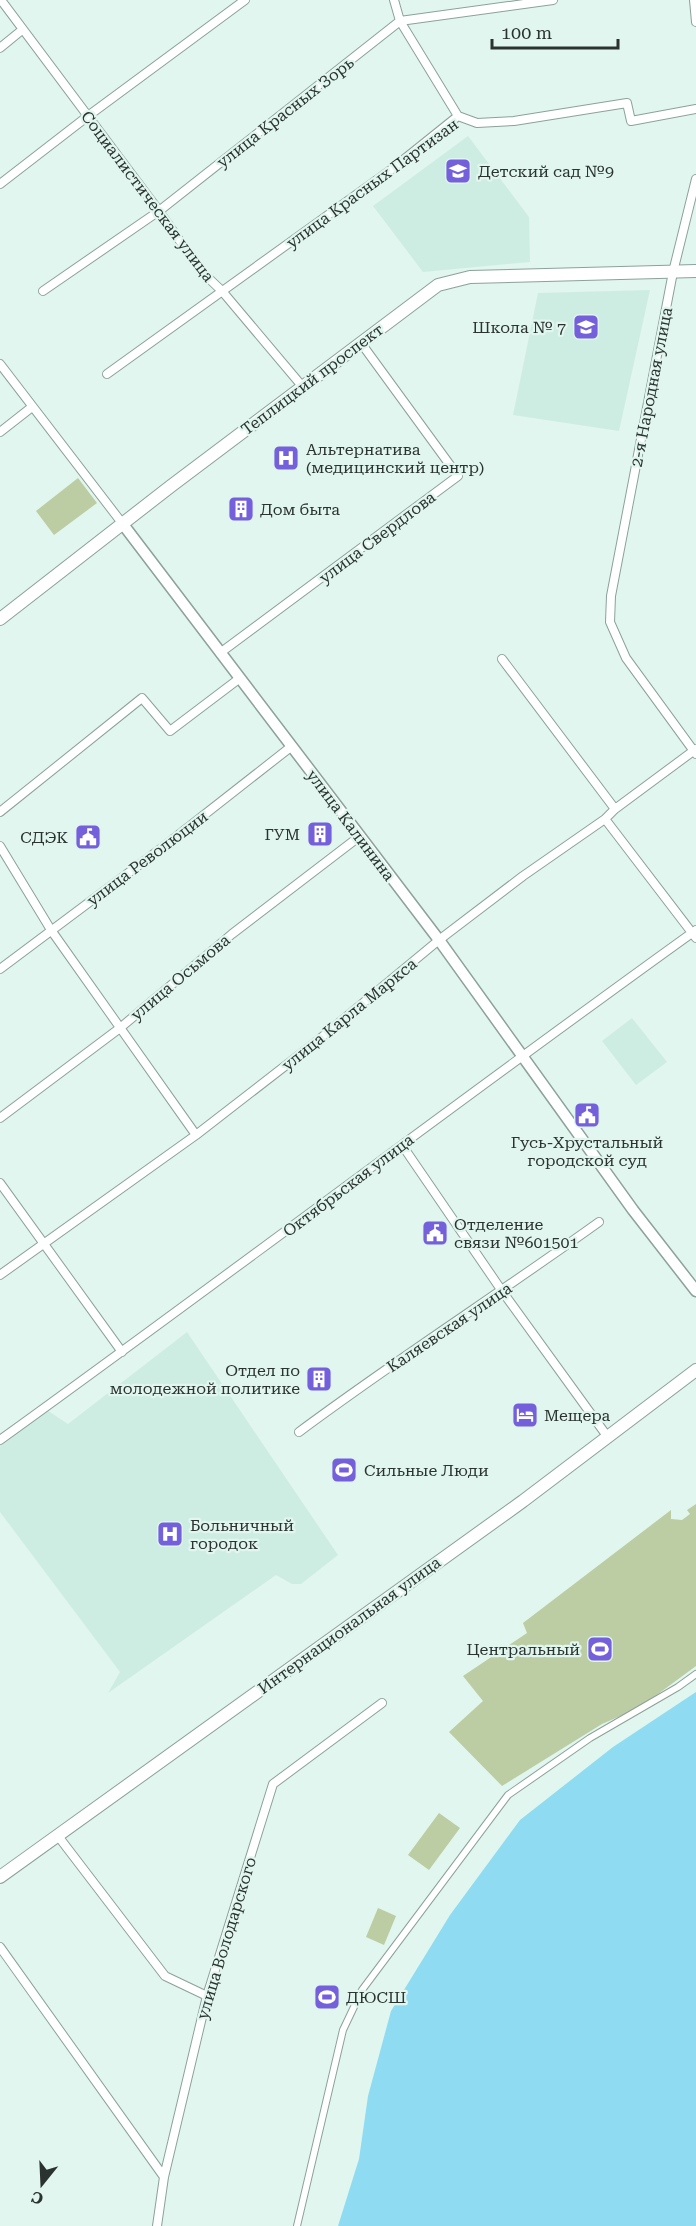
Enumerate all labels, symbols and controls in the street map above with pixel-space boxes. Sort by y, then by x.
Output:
scale bar [492,12,618,50]
text: 100 m [501,22,552,43]
street label: улица Красных Зорь [213,53,358,172]
street label: Социалистическая улица [77,107,218,286]
street label: улица Красных Партизан [283,115,462,252]
school or university icon: Детский сад №9 [443,156,473,186]
place label: Детский сад №9 [478,162,614,181]
street label: 2-я Народная улица [627,305,676,469]
school or university icon: Школа № 7 [571,312,601,342]
place label: Школа № 7 [472,318,566,337]
street label: Теплицкий проспект [237,320,387,439]
place label: Альтернатива (медицинский центр) [306,440,484,477]
hospital icon: Альтернатива (медицинский центр) [271,443,301,473]
street label: улица Свердлова [315,487,439,587]
building icon: Дом быта [226,494,256,524]
place label: Дом быта [260,500,340,519]
street label: улица Калинина [303,766,399,885]
street label: улица Революции [83,807,212,910]
building icon: ГУМ [305,819,335,849]
public building icon: СДЭК [73,822,103,852]
place label: ГУМ [264,825,300,844]
place label: СДЭК [20,828,68,847]
street label: улица Осьмова [127,930,234,1024]
street label: улица Карла Маркса [278,954,421,1075]
public building icon: Гусь-Хрустальный городской суд [572,1100,602,1130]
street label: Октябрьская улица [279,1130,418,1241]
place label: Гусь-Хрустальный городской суд [511,1133,664,1170]
place label: Отделение связи №601501 [454,1215,578,1252]
public building icon: Отделение связи №601501 [420,1218,450,1248]
street label: Каляевская улица [383,1278,516,1376]
place label: Отдел по молодежной политике [110,1361,300,1398]
building icon: Отдел по молодежной политике [304,1364,334,1394]
hotel icon: Мещера [510,1400,540,1430]
place label: Мещера [544,1406,611,1425]
sports icon: Сильные Люди [329,1455,359,1485]
place label: Сильные Люди [364,1461,489,1480]
place label: Больничный городок [190,1516,294,1553]
hospital icon: Больничный городок [155,1519,185,1549]
street label: Интернациональная улица [254,1553,445,1698]
sports icon: Центральный [585,1634,615,1664]
place label: Центральный [467,1640,580,1659]
street label: улица Володарского [193,1855,260,2022]
sports icon: ДЮСШ [312,1982,342,2012]
place label: ДЮСШ [346,1988,406,2007]
north arrow [12,2154,72,2214]
text: С [29,2187,46,2209]

